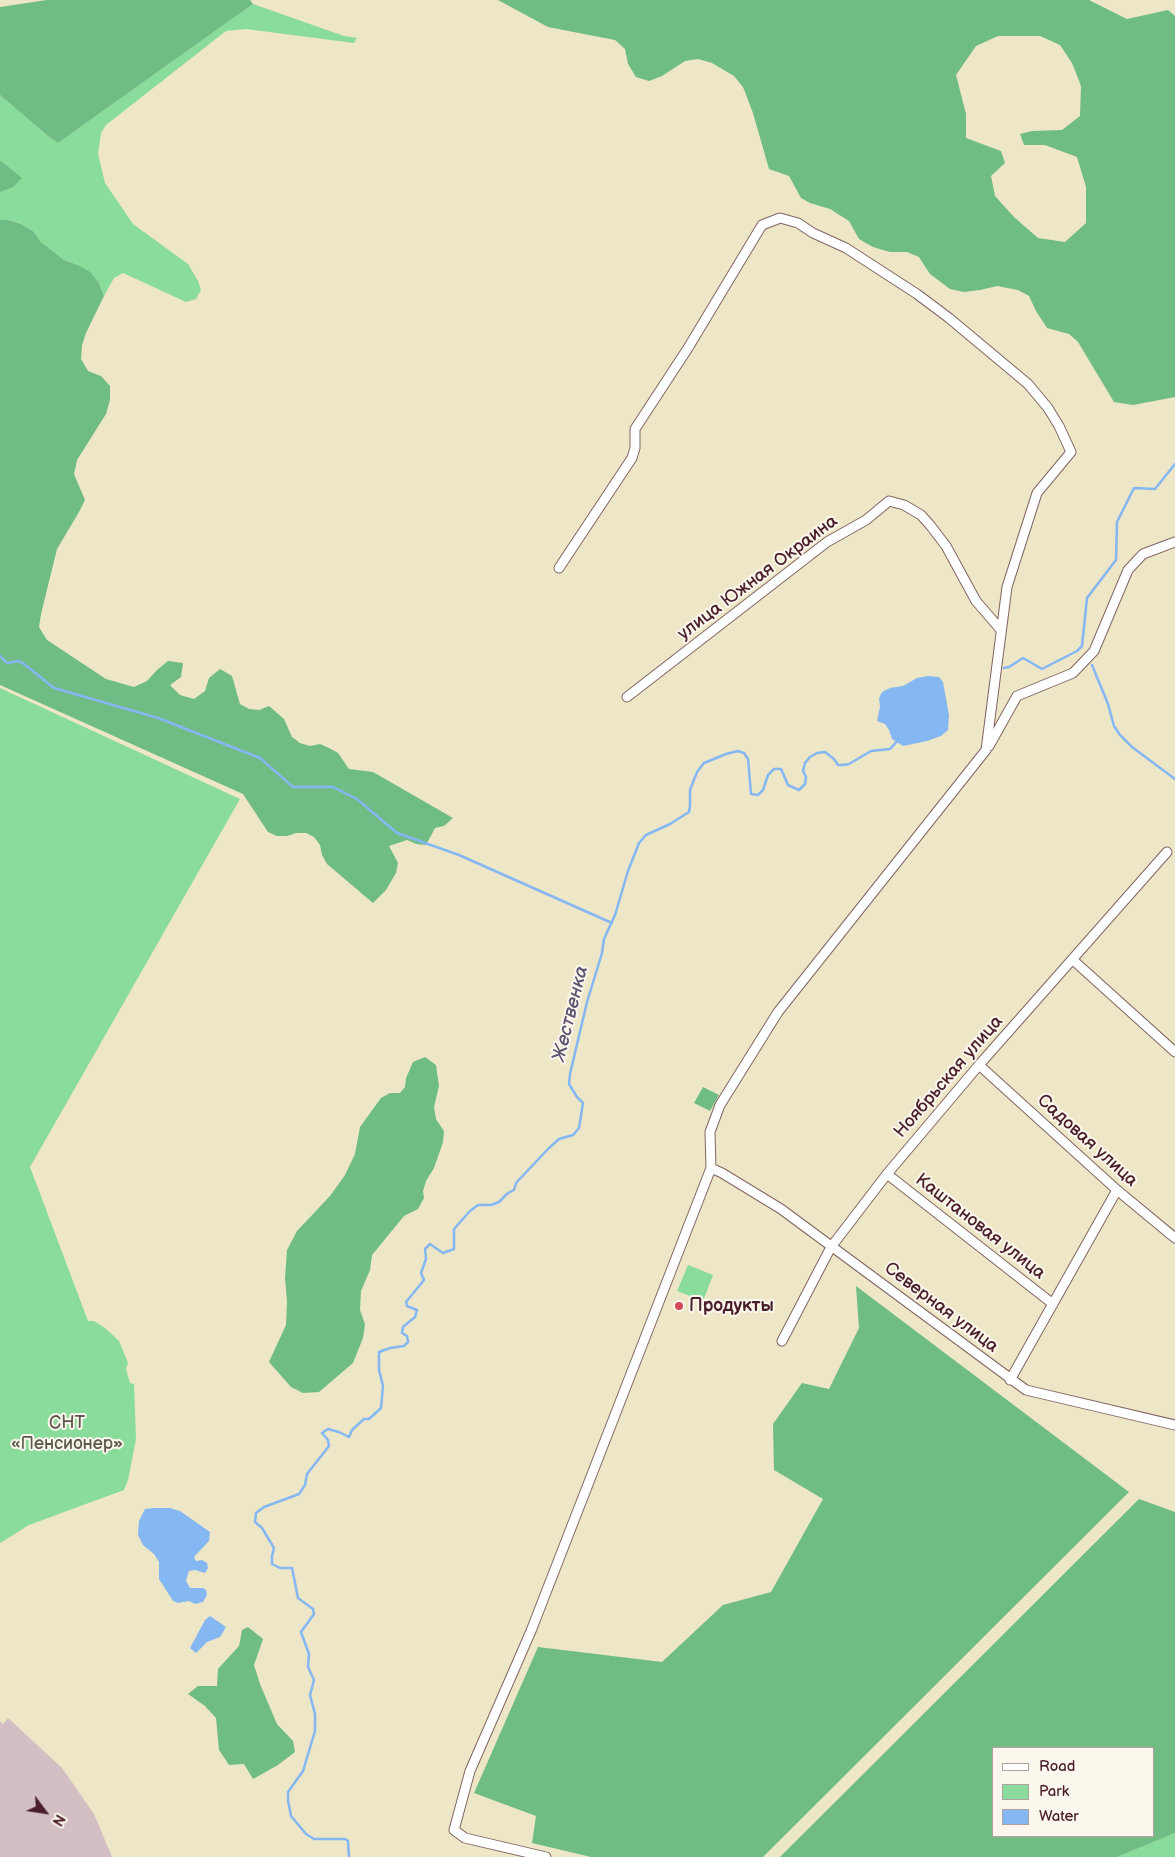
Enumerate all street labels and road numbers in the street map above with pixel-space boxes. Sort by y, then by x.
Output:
street label: улица Южная Окраина [674,511,842,645]
street label: Ноябрьская улица [890,1011,1008,1143]
street label: Садовая улица [1032,1090,1142,1192]
street label: Каштановая улица [911,1170,1049,1284]
street label: Северная улица [880,1258,1002,1358]

